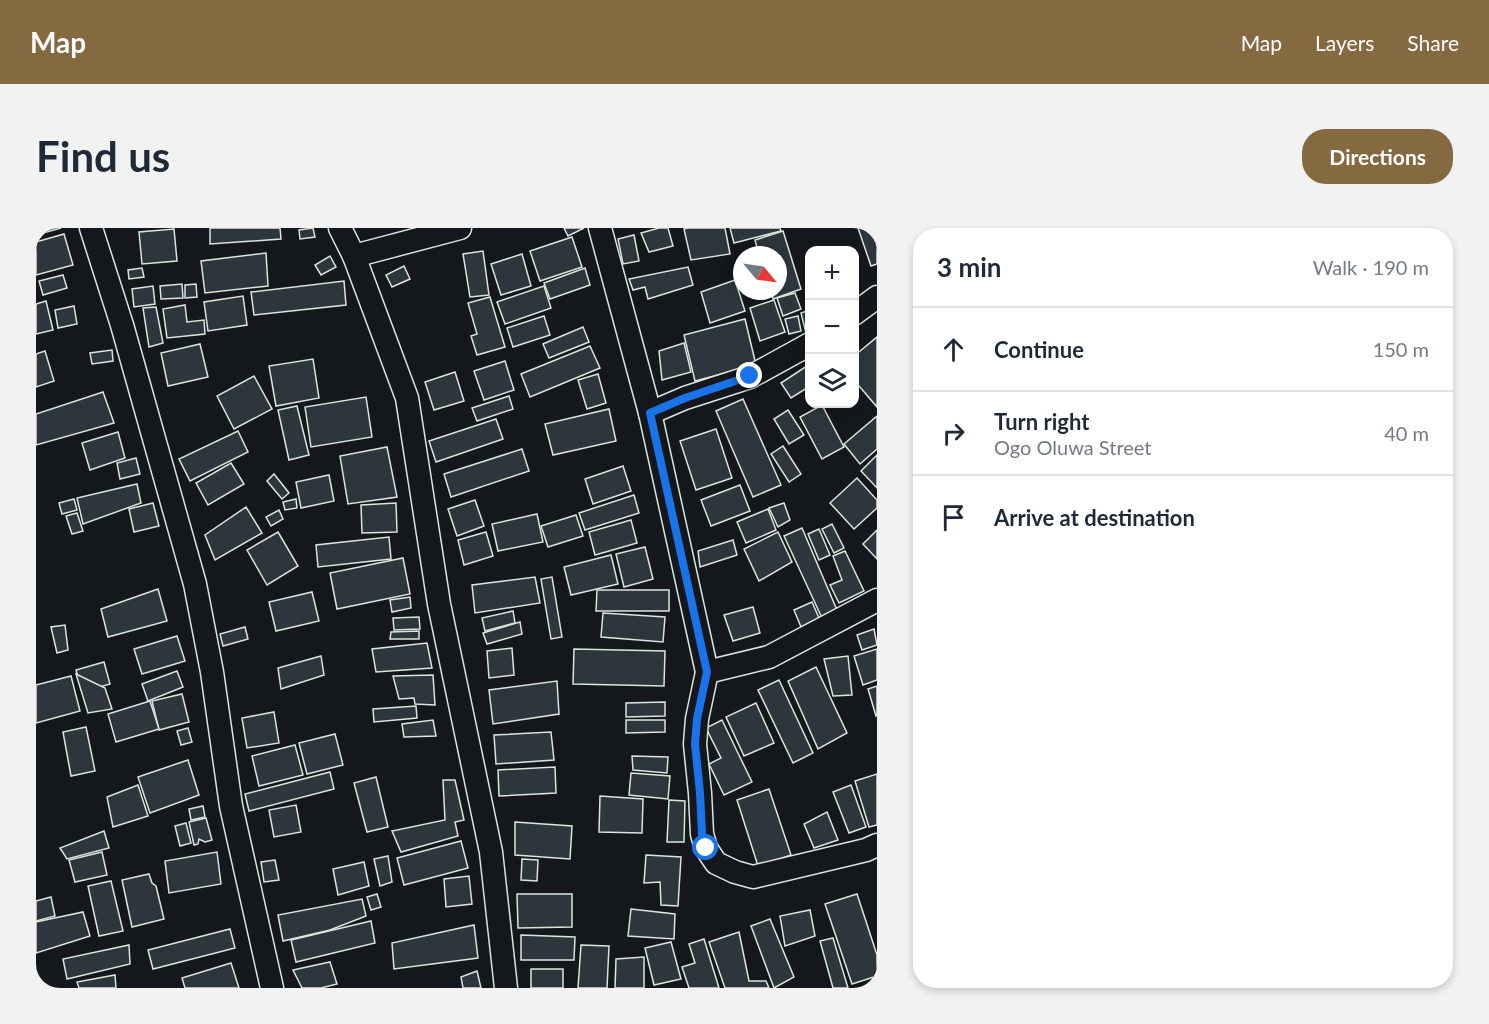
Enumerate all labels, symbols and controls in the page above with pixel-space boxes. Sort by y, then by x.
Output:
text: Map [30,25,86,59]
text: Map [1241,30,1282,55]
text: Layers [1315,30,1374,55]
text: Share [1407,30,1459,55]
button: Directions [1302,129,1453,184]
text: Find us [36,131,170,181]
north arrow [733,246,787,300]
map controls [805,246,859,408]
button: + [805,246,859,300]
text: 3 min [937,251,1001,283]
text: Walk · 190 m [1313,255,1429,279]
button: − [805,300,859,354]
icon: ahead [937,333,970,366]
text: Continue [994,336,1084,363]
text: 150 m [1373,337,1429,361]
button: layers [805,354,859,408]
route end [736,362,762,388]
text: Turn right [994,408,1089,435]
icon: right [937,417,970,450]
text: 40 m [1384,421,1429,445]
text: Ogo Oluwa Street [994,435,1151,459]
icon: arrive [937,501,970,534]
text: Arrive at destination [994,504,1195,531]
route start [692,834,718,860]

